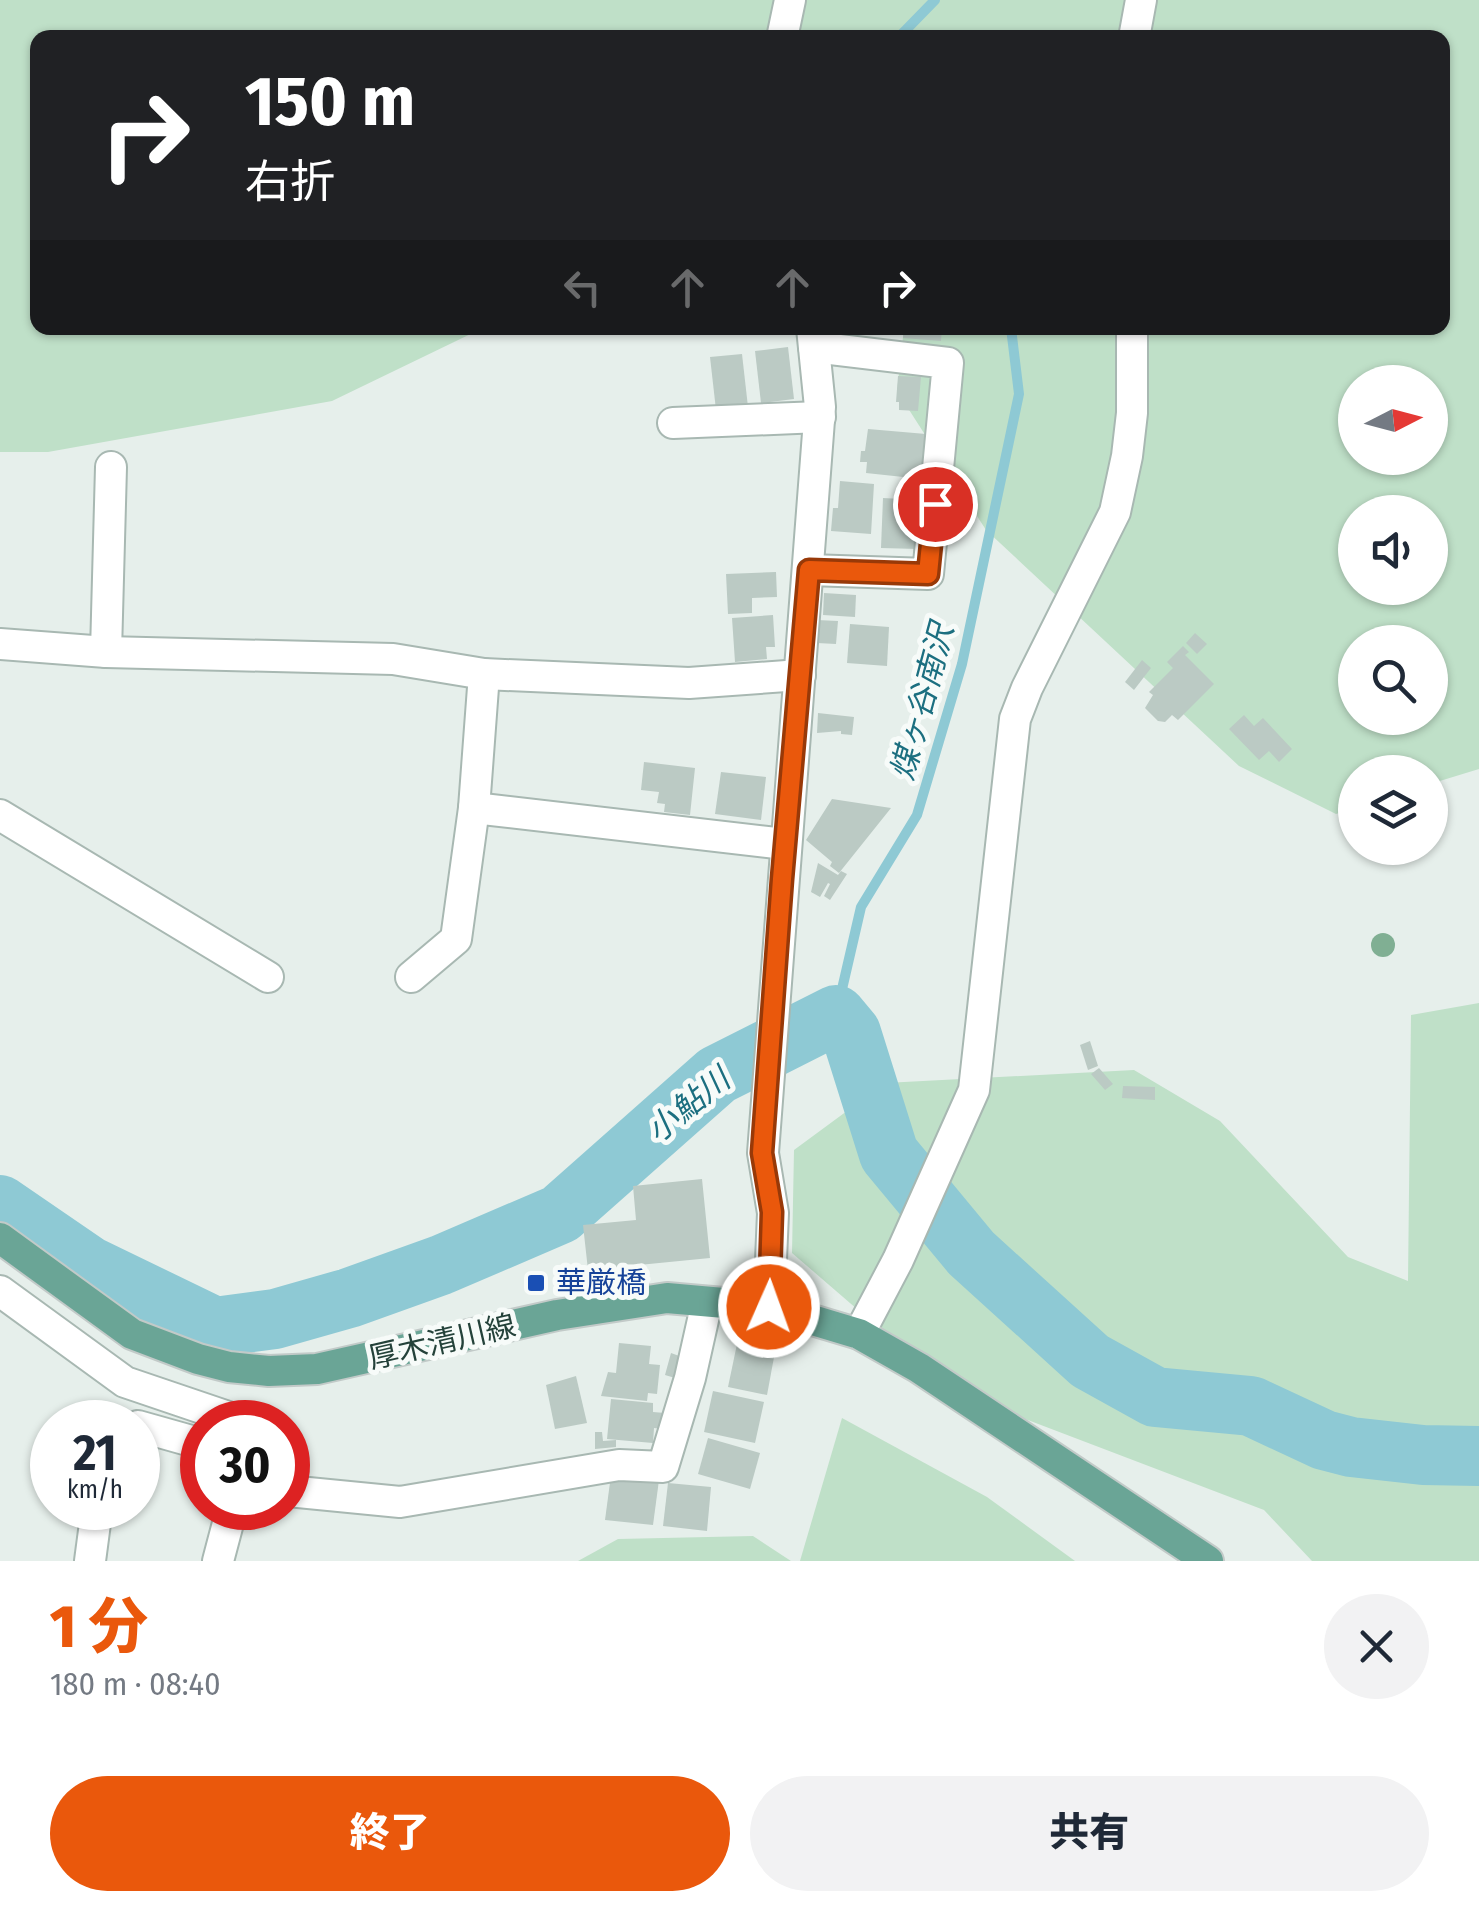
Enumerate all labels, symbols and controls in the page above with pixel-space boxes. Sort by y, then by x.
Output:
text: 150 m [245,60,415,144]
icon: right [80,70,210,200]
text: 右折 [245,155,335,209]
icon: left [555,260,610,315]
icon: ahead [660,260,715,315]
icon: ahead [765,260,820,315]
icon: right [870,260,925,315]
north arrow [1338,365,1448,475]
map controls [1338,365,1448,865]
pin [893,462,978,547]
icon: arrive [908,477,963,532]
button: sound [1338,495,1448,605]
water label: 煤ヶ谷南沢 [883,616,962,784]
button: search [1338,625,1448,735]
button: layers [1338,755,1448,865]
water label: 小鮎川 [639,1058,740,1150]
position arrow [717,1255,821,1359]
place label: 華厳橋 [556,1265,646,1301]
marker: 華厳橋 [525,1272,547,1294]
street label: 厚木清川線 [365,1308,519,1376]
speed limit sign: 30 [180,1400,310,1530]
text: 21 [73,1423,117,1483]
text: km/h [67,1475,123,1505]
text: 1 分 [50,1591,148,1663]
button: close [1324,1594,1429,1699]
text: 180 m · 08:40 [50,1665,221,1703]
button: 終了 [50,1776,730,1891]
button: 共有 [750,1776,1429,1891]

